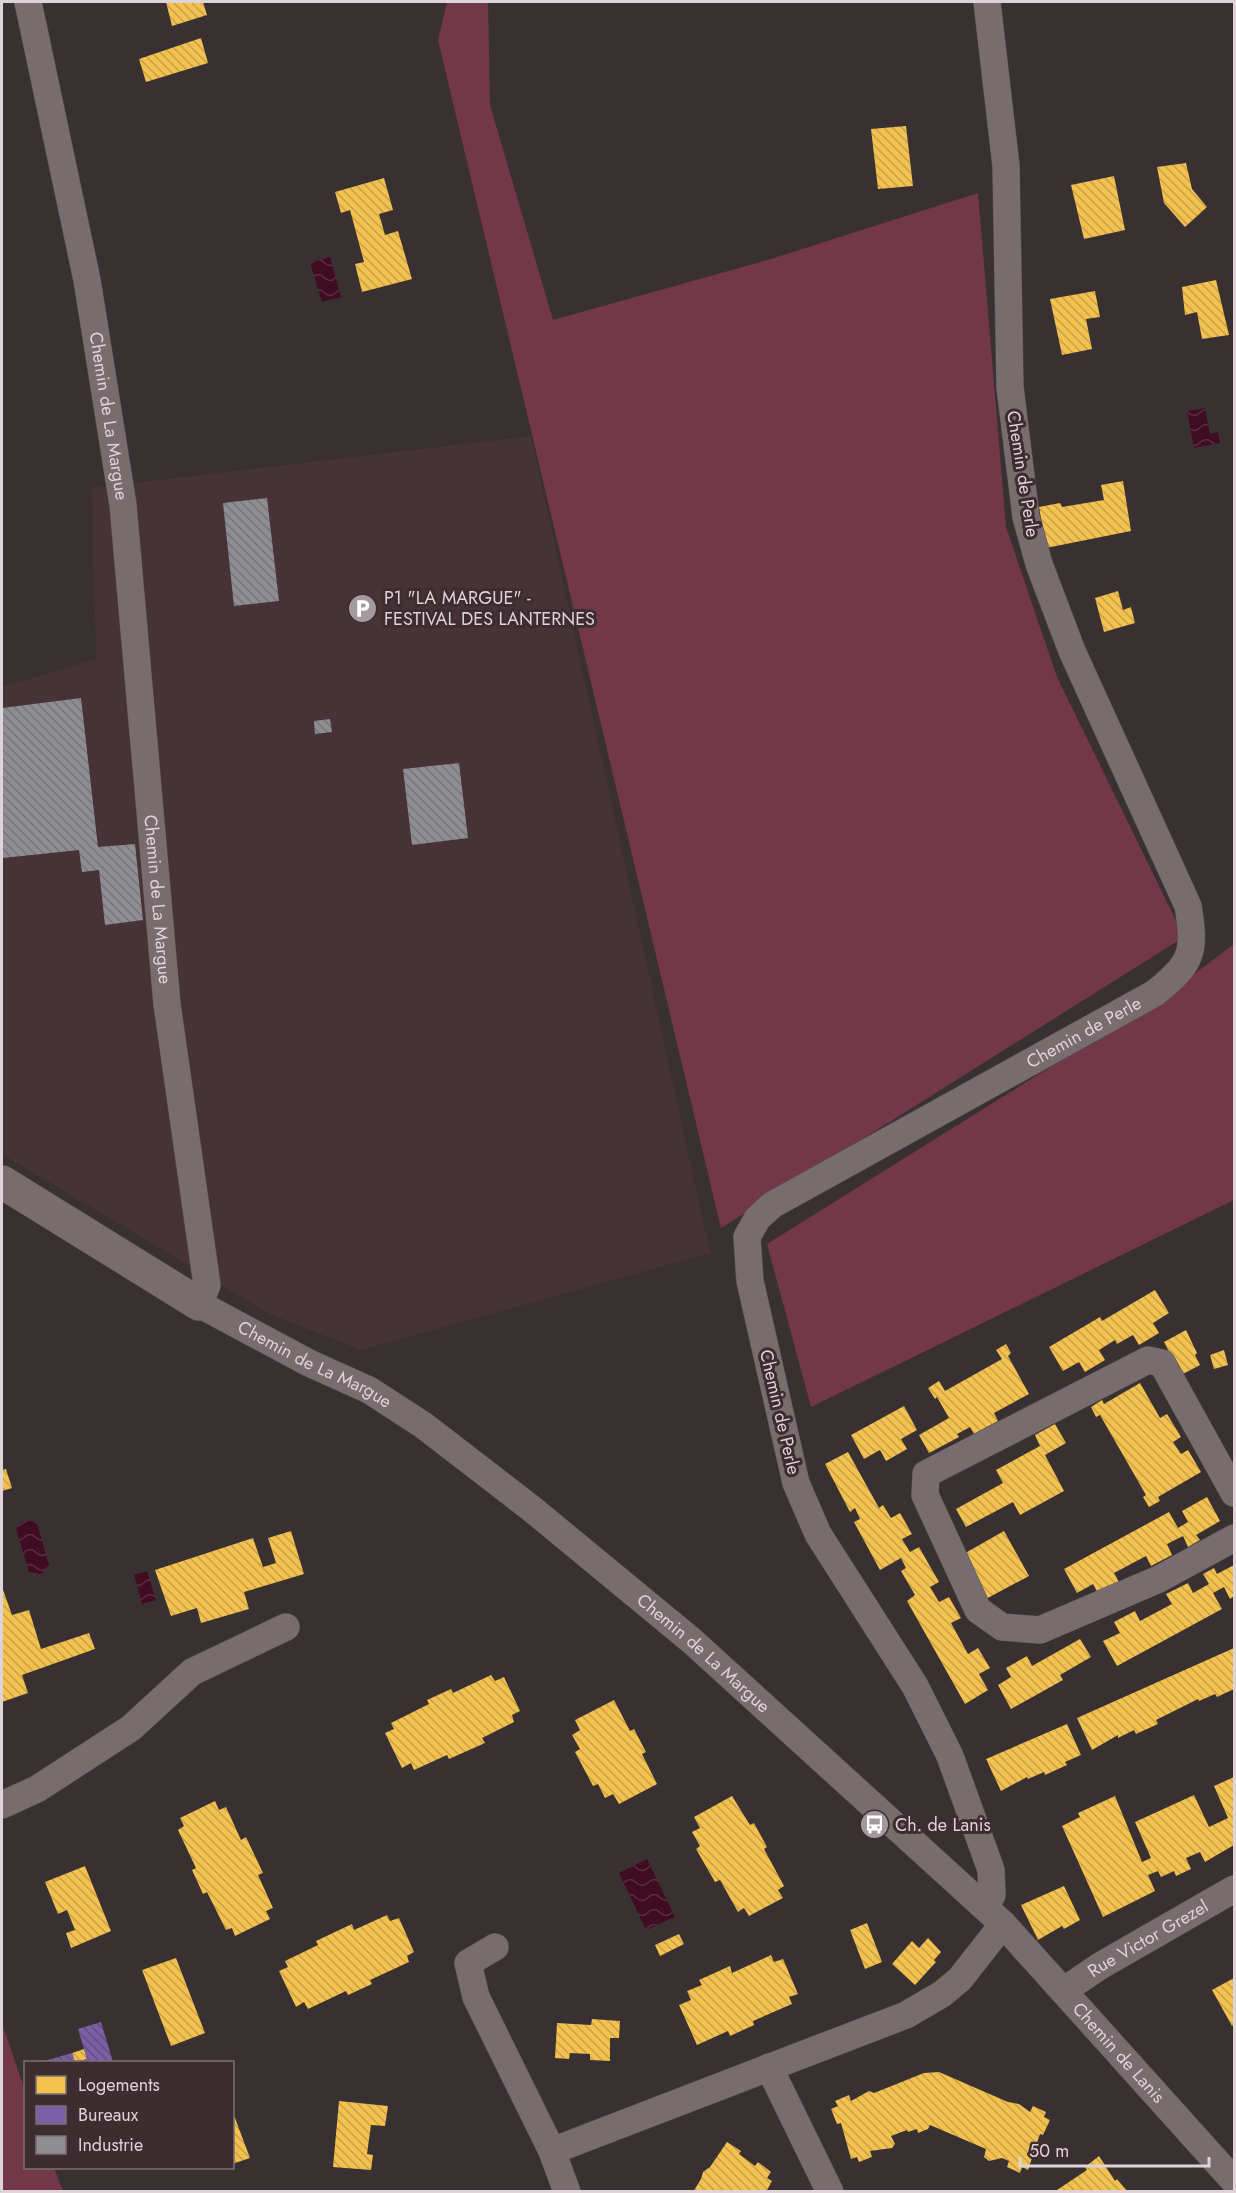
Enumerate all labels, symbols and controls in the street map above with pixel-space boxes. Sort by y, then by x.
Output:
street label: Chemin de La Margue [83,330,135,502]
street label: Chemin de Perle [1000,409,1046,539]
place label: P1 "LA MARGUE" - FESTIVAL DES LANTERNES [384,585,595,632]
parking icon: P1 "LA MARGUE" - FESTIVAL DES LANTERNES [347,592,379,624]
street label: Chemin de La Margue [137,814,178,985]
street label: Chemin de Perle [1022,990,1146,1075]
street label: Chemin de La Margue [233,1314,397,1414]
street label: Chemin de Perle [753,1347,807,1477]
street label: Chemin de La Margue [631,1587,776,1719]
bus stop icon: Ch. de Lanis [858,1809,890,1841]
place label: Ch. de Lanis [895,1812,991,1838]
street label: Rue Victor Grezel [1082,1893,1213,1984]
street label: Chemin de Lanis [1066,1996,1171,2109]
legend [24,2061,234,2169]
text: Logements [78,2072,160,2098]
text: Bureaux [78,2102,139,2128]
scale bar [1020,2130,1209,2168]
text: Industrie [78,2132,143,2158]
text: 50 m [1029,2138,1069,2164]

